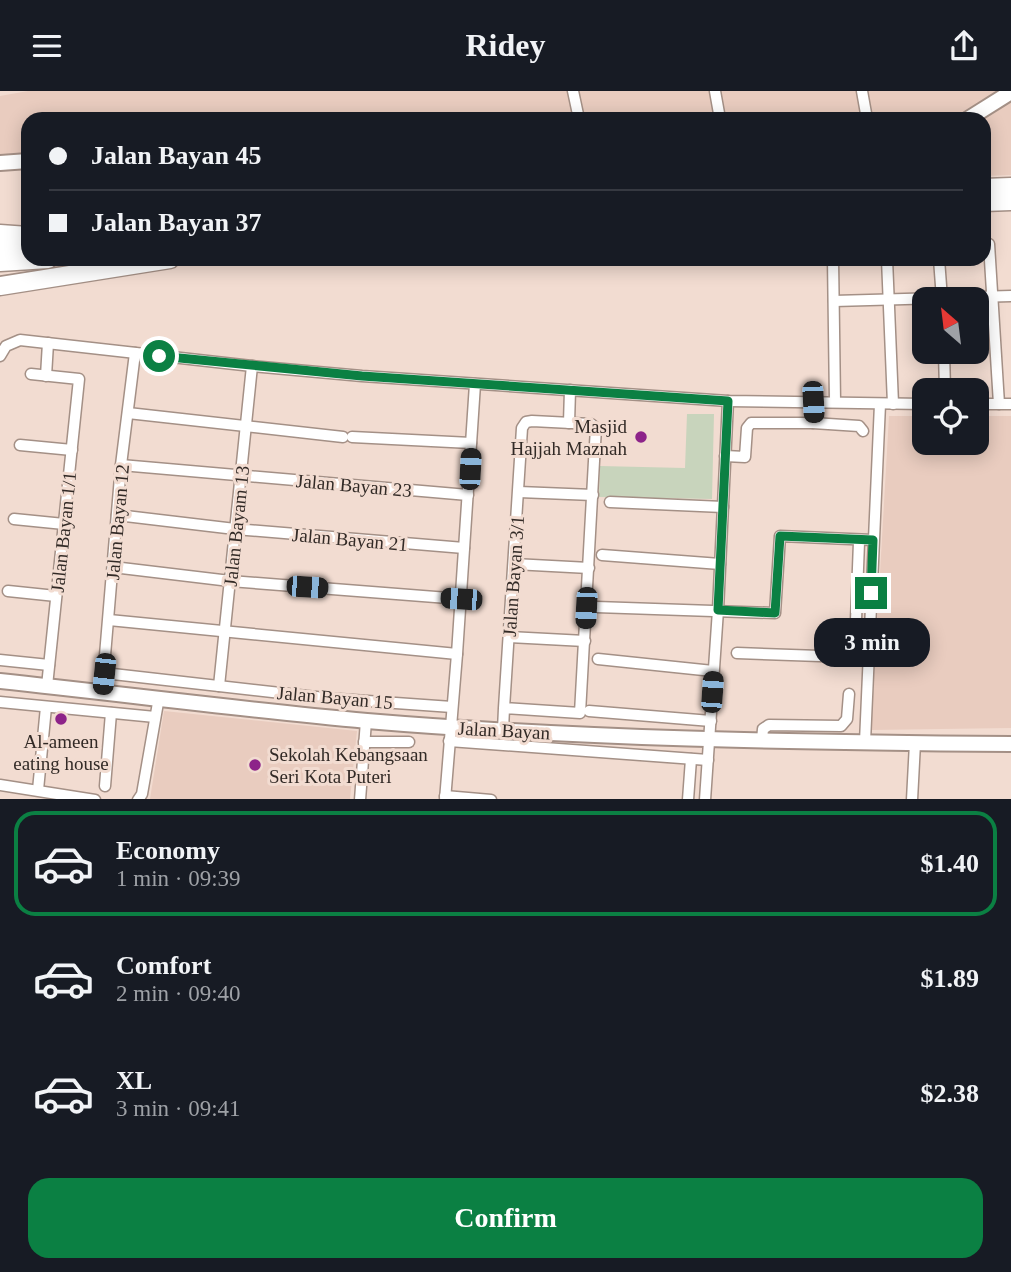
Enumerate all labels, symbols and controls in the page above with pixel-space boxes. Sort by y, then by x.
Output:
icon: menu [28,27,66,65]
text: Ridey [466,27,546,63]
icon: share [945,27,983,65]
text: Jalan Bayan 45 [91,141,262,170]
text: Jalan Bayan 37 [91,208,262,237]
north arrow [912,287,989,364]
map controls [912,287,989,455]
route start [143,340,175,372]
button: locate [912,378,989,455]
car [802,380,825,424]
place label: Masjid Hajjah Maznah [510,416,627,459]
marker: Masjid Hajjah Maznah [633,429,649,445]
car [459,447,482,491]
street label: Jalan Bayan 12 [102,463,133,581]
street label: Jalan Bayam 13 [220,465,253,587]
street label: Jalan Bayan 23 [295,470,413,501]
street label: Jalan Bayan 1/1 [47,471,80,593]
street label: Jalan Bayan 3/1 [499,515,528,637]
street label: Jalan Bayan 21 [291,524,409,555]
car [286,575,329,599]
route end [855,577,887,609]
car [575,586,598,630]
car [440,587,483,611]
callout: 3 min [813,617,929,667]
text: 3 min [844,630,900,655]
car [92,652,117,696]
car [701,670,724,714]
street label: Jalan Bayan 15 [276,682,394,713]
marker: Al-ameen eating house [53,711,69,727]
street label: Jalan Bayan [457,718,551,743]
place label: Al-ameen eating house [13,731,109,774]
place label: Sekolah Kebangsaan Seri Kota Puteri [269,744,428,787]
marker: Sekolah Kebangsaan Seri Kota Puteri [247,757,263,773]
icon: car [32,832,95,895]
text: Economy [116,836,220,865]
text: $1.40 [921,849,979,878]
text: 1 min · 09:39 [116,866,241,891]
icon: car [32,947,95,1010]
text: Comfort [116,951,211,980]
text: $1.89 [921,964,979,993]
text: 2 min · 09:40 [116,981,241,1006]
icon: car [32,1062,95,1125]
text: XL [116,1066,152,1095]
text: $2.38 [921,1079,979,1108]
text: 3 min · 09:41 [116,1096,241,1121]
button: Confirm [28,1178,983,1258]

